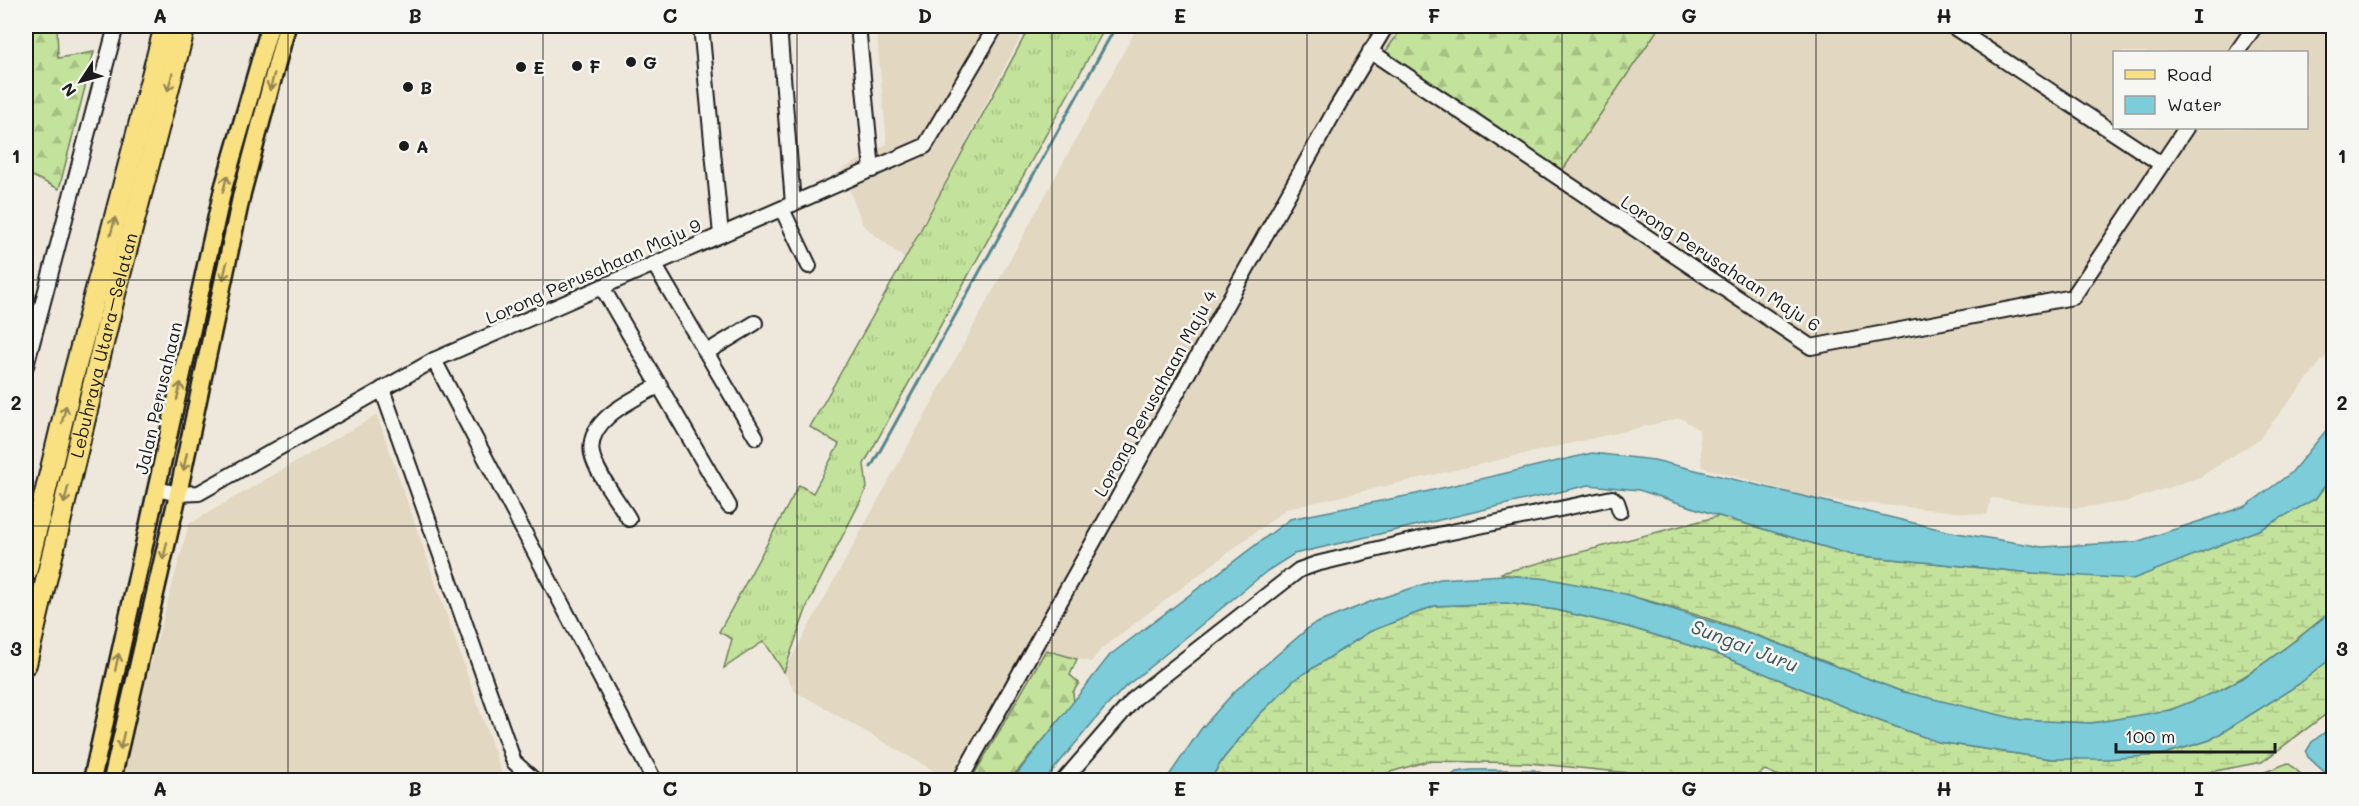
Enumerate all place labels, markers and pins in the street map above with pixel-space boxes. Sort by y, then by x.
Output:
place label: G [643,50,657,74]
place label: F [589,54,601,78]
place label: E [533,55,545,79]
marker: G [624,55,638,69]
marker: F [570,59,584,73]
marker: E [514,60,528,74]
place label: B [420,75,432,99]
marker: B [401,80,415,94]
place label: A [416,134,429,158]
marker: A [397,139,411,153]

